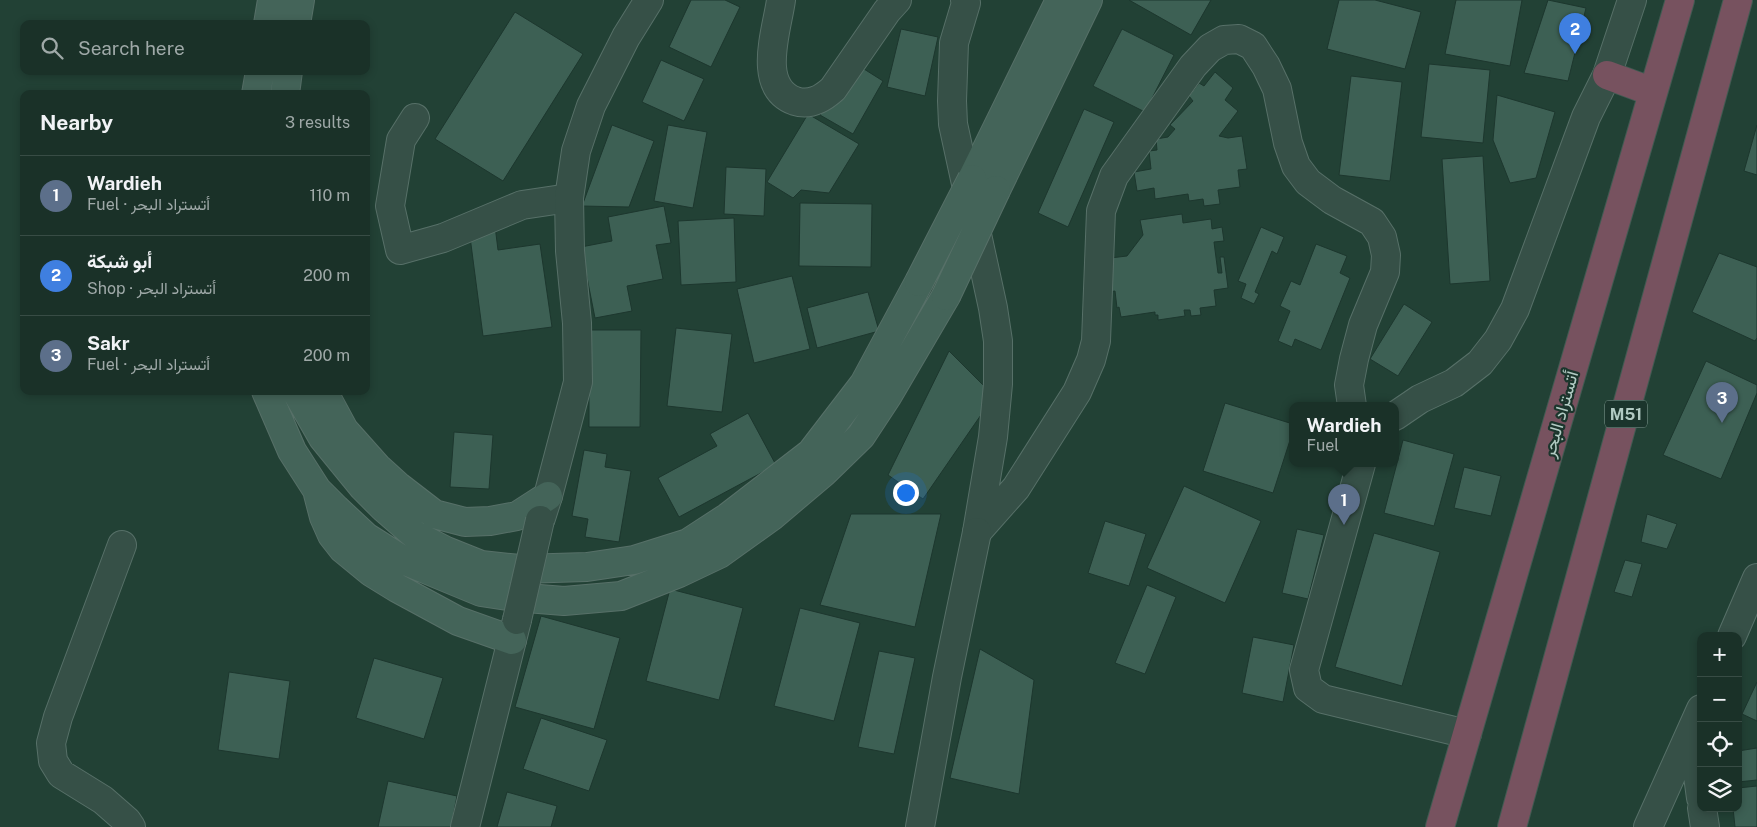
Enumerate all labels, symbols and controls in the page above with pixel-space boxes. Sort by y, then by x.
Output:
pin: 2 [1559,13,1591,54]
search box [20,20,370,75]
icon: search [38,34,66,62]
text: Search here [78,37,185,59]
text: Nearby [40,110,113,135]
text: 3 results [285,113,350,132]
text: Wardieh [87,172,162,194]
text: 1 [53,186,59,205]
text: 110 m [309,186,350,205]
text: Fuel · أتستراد البحر [87,195,210,214]
text: أبو شبكة [87,250,152,272]
text: 2 [51,266,61,285]
text: 200 m [303,266,350,285]
text: Shop · أتستراد البحر [87,279,216,298]
text: Sakr [87,332,130,354]
text: 3 [51,346,61,365]
text: 200 m [303,346,350,365]
text: Fuel · أتستراد البحر [87,355,210,374]
street label: أتستراد البحر [1537,368,1583,461]
pin: 3 [1706,382,1738,423]
road number: M51 [1605,400,1647,428]
popup [1289,402,1399,467]
text: Wardieh [1307,414,1381,436]
text: Fuel [1307,436,1339,455]
your location [893,480,919,506]
pin: 1 [1328,484,1360,525]
map controls [1697,632,1742,812]
button: + [1697,632,1742,677]
button: − [1697,677,1742,722]
button: locate [1697,722,1742,767]
button: layers [1697,767,1742,812]

